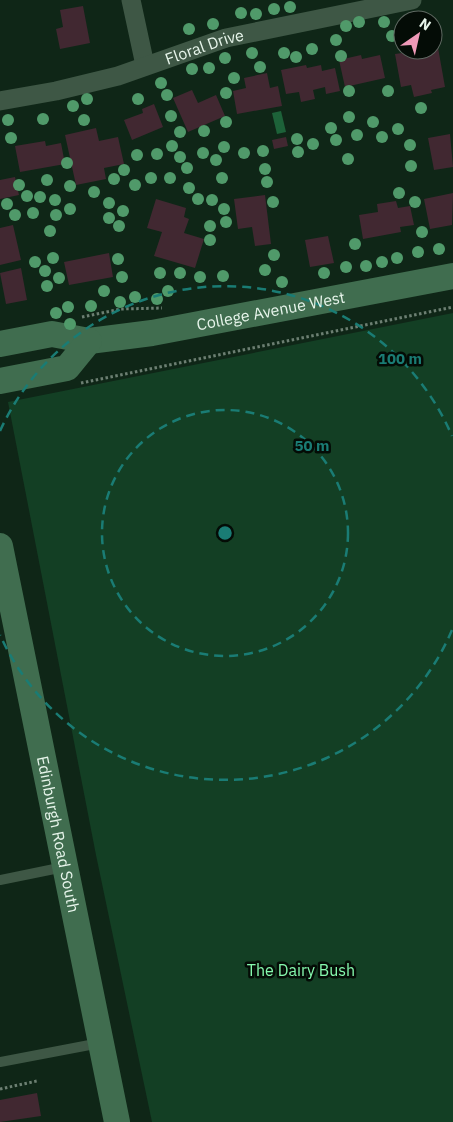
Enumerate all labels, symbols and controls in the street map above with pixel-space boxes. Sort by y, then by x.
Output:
north arrow [393,10,443,60]
text: N [416,14,435,35]
street label: Floral Drive [162,25,246,69]
street label: College Avenue West [195,287,347,334]
text: 100 m [378,349,422,368]
text: 50 m [295,436,329,455]
centre of rings [216,524,234,542]
street label: Edinburgh Road South [33,754,84,914]
park label: The Dairy Bush [247,960,355,980]

